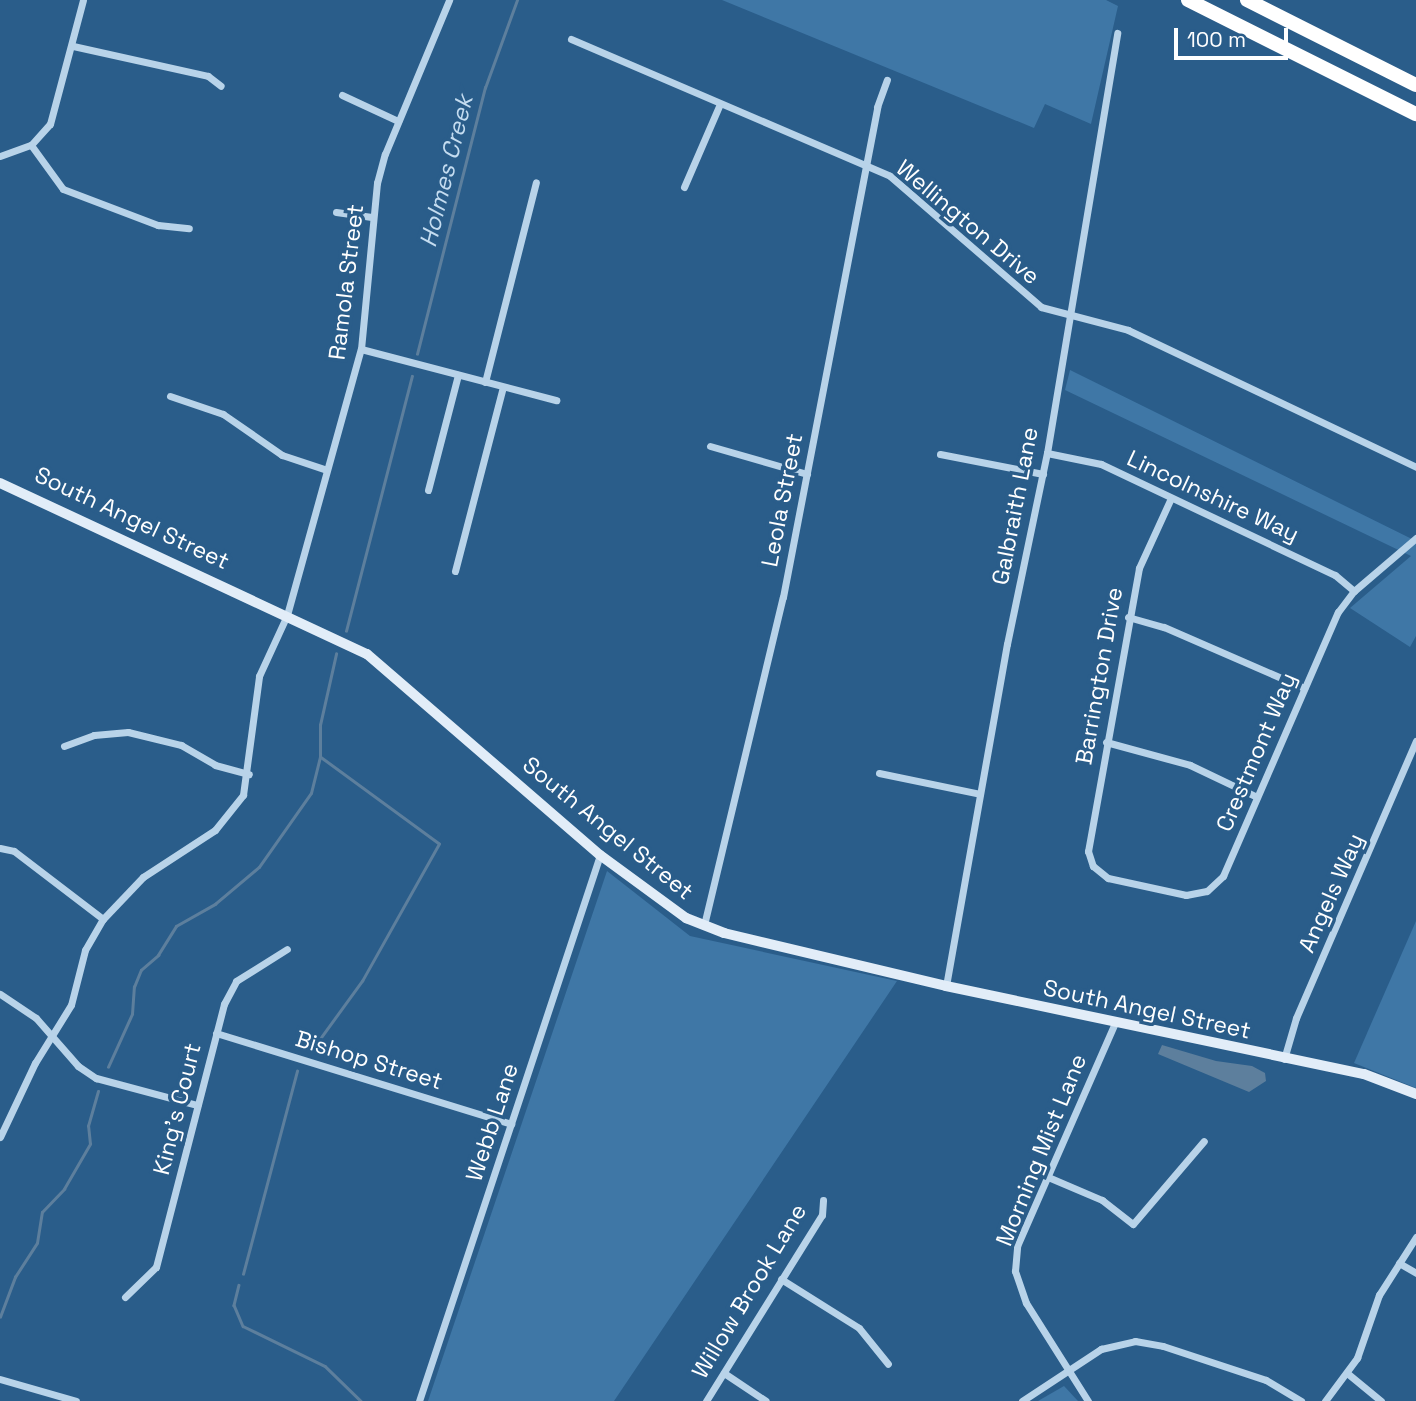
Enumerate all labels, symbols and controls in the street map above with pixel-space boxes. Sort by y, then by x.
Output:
scale bar [1178,14,1292,58]
text: 100 m [1187,26,1246,53]
water label: Holmes Creek [413,92,479,250]
street label: Wellington Drive [891,154,1045,290]
street label: Ramola Street [323,203,369,361]
street label: Galbraith Lane [986,425,1044,587]
street label: Leola Street [756,431,808,569]
street label: Lincolnshire Way [1123,444,1303,548]
street label: South Angel Street [30,461,234,575]
street label: Barrington Drive [1070,585,1128,767]
street label: Crestmont Way [1210,668,1302,836]
street label: South Angel Street [517,751,699,905]
street label: Angels Way [1292,829,1370,957]
street label: South Angel Street [1041,973,1253,1045]
street label: Bishop Street [292,1025,446,1095]
street label: King's Court [147,1040,207,1178]
street label: Morning Mist Lane [990,1050,1092,1250]
street label: Webb Lane [460,1060,524,1184]
street label: Willow Brook Lane [686,1199,812,1383]

